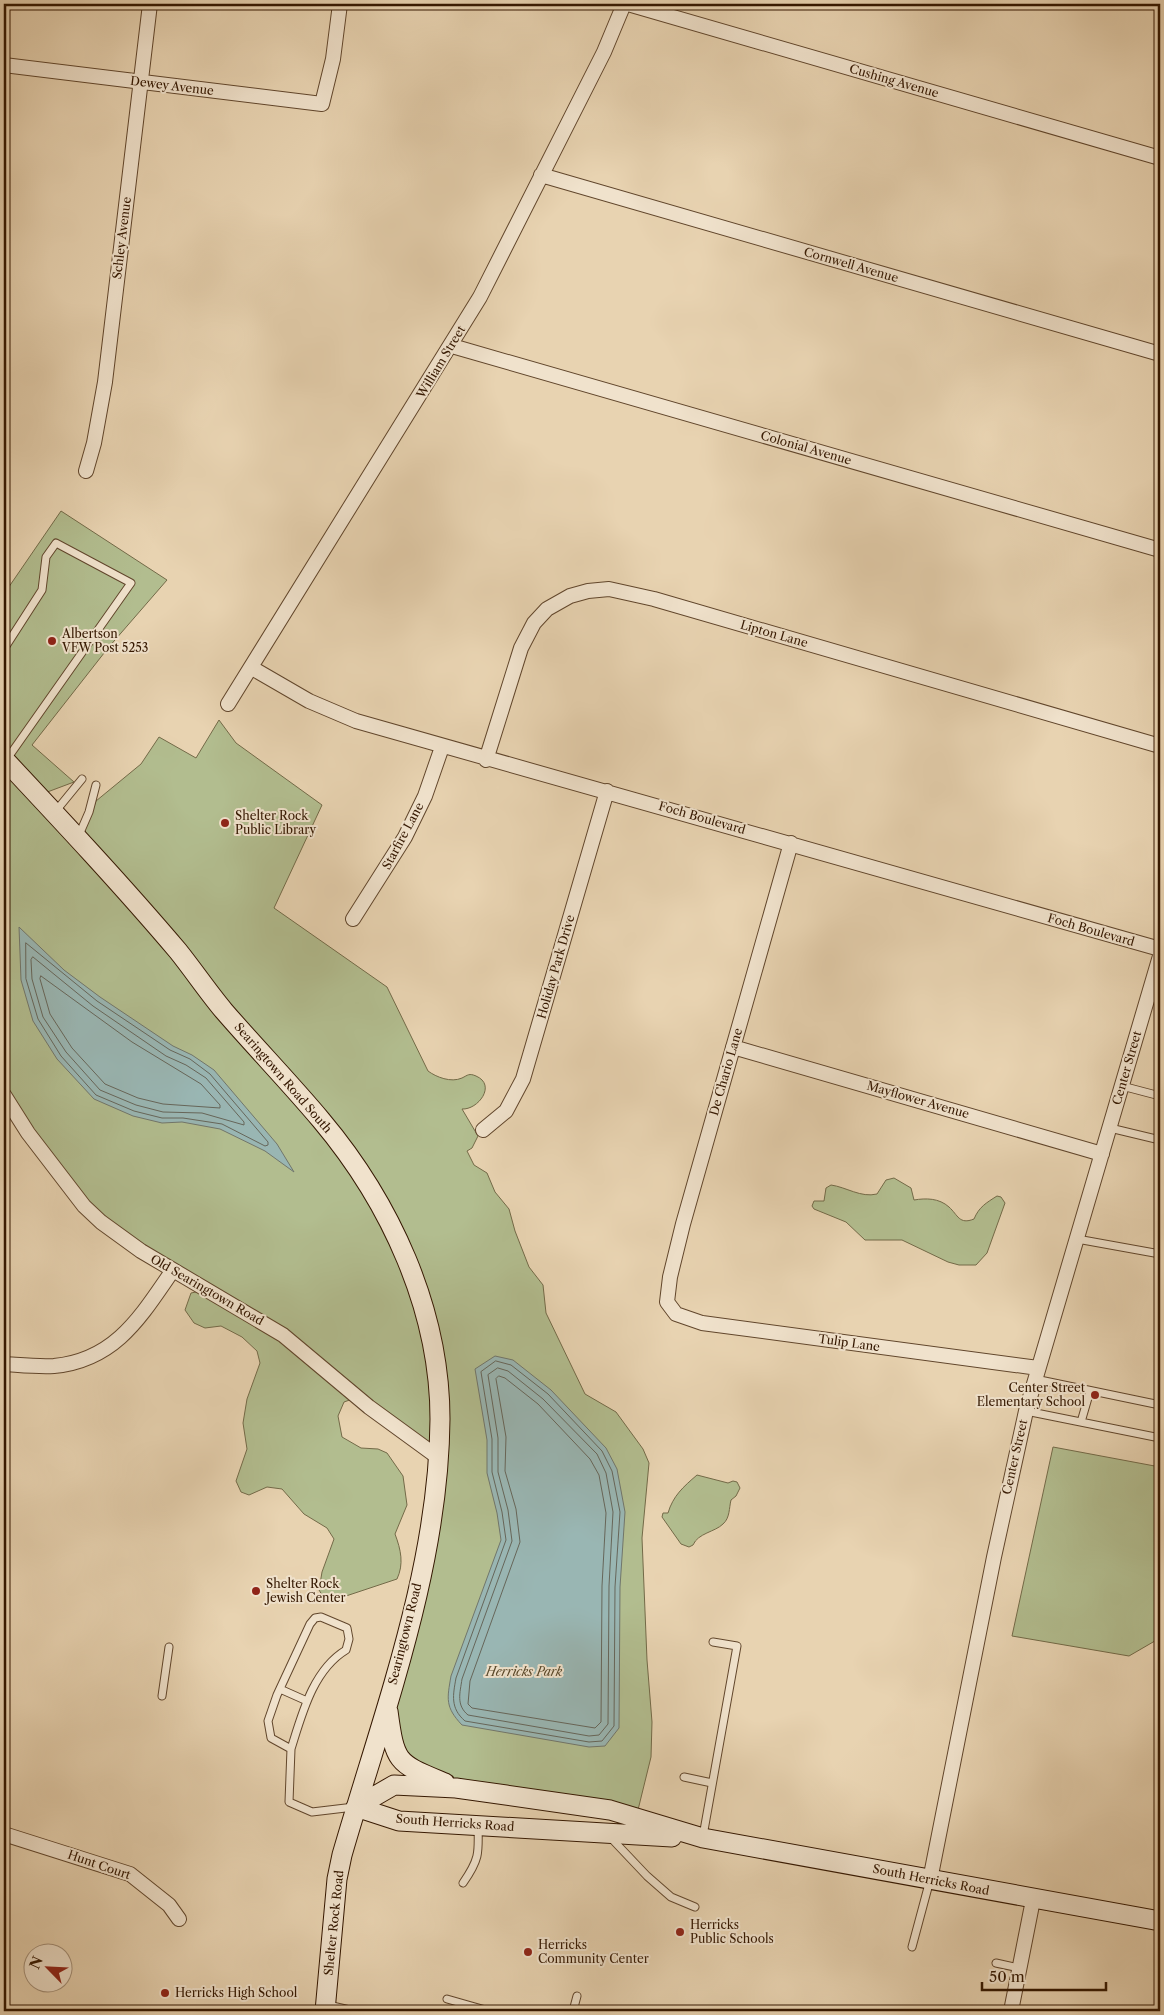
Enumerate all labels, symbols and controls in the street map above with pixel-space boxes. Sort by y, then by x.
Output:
street label: Cushing Avenue [848,61,941,101]
street label: Dewey Avenue [129,73,215,98]
street label: Schley Avenue [109,196,134,280]
street label: Cornwell Avenue [802,244,900,285]
street label: William Street [412,322,469,402]
street label: Colonial Avenue [759,427,854,468]
street label: Lipton Lane [739,617,810,650]
place label: Albertson VFW Post 5253 [61,626,148,655]
marker: Albertson VFW Post 5253 [46,635,58,647]
street label: Foch Boulevard [657,798,748,837]
street label: Starfire Lane [379,799,427,872]
place label: Shelter Rock Public Library [235,808,316,837]
marker: Shelter Rock Public Library [219,817,231,829]
street label: Foch Boulevard [1046,910,1137,949]
street label: Holiday Park Drive [533,913,578,1021]
street label: Searingtown Road South [231,1019,336,1136]
street label: De Chario Lane [706,1026,745,1117]
street label: Center Street [1109,1028,1144,1107]
street label: Mayflower Avenue [865,1078,971,1121]
street label: Old Searingtown Road [148,1251,267,1328]
street label: Tulip Lane [817,1331,881,1354]
place label: Center Street Elementary School [977,1380,1086,1409]
marker: Center Street Elementary School [1089,1389,1101,1401]
street label: Center Street [999,1417,1031,1496]
place label: Shelter Rock Jewish Center [264,1576,346,1605]
street label: Searingtown Road [385,1581,425,1686]
marker: Shelter Rock Jewish Center [250,1585,262,1597]
park label: Herricks Park [485,1664,563,1679]
street label: South Herricks Road [395,1811,515,1834]
street label: Hunt Court [66,1847,133,1883]
street label: South Herricks Road [871,1861,991,1898]
street label: Shelter Rock Road [321,1869,347,1976]
place label: Herricks Public Schools [690,1917,774,1946]
marker: Herricks Public Schools [674,1926,686,1938]
place label: Herricks Community Center [538,1937,649,1966]
north arrow [22,1942,72,1992]
marker: Herricks Community Center [522,1946,534,1958]
text: N [25,1953,47,1972]
scale bar [982,1960,1105,1992]
text: 50 m [989,1967,1025,1986]
place label: Herricks High School [175,1985,298,2000]
marker: Herricks High School [159,1987,171,1999]

